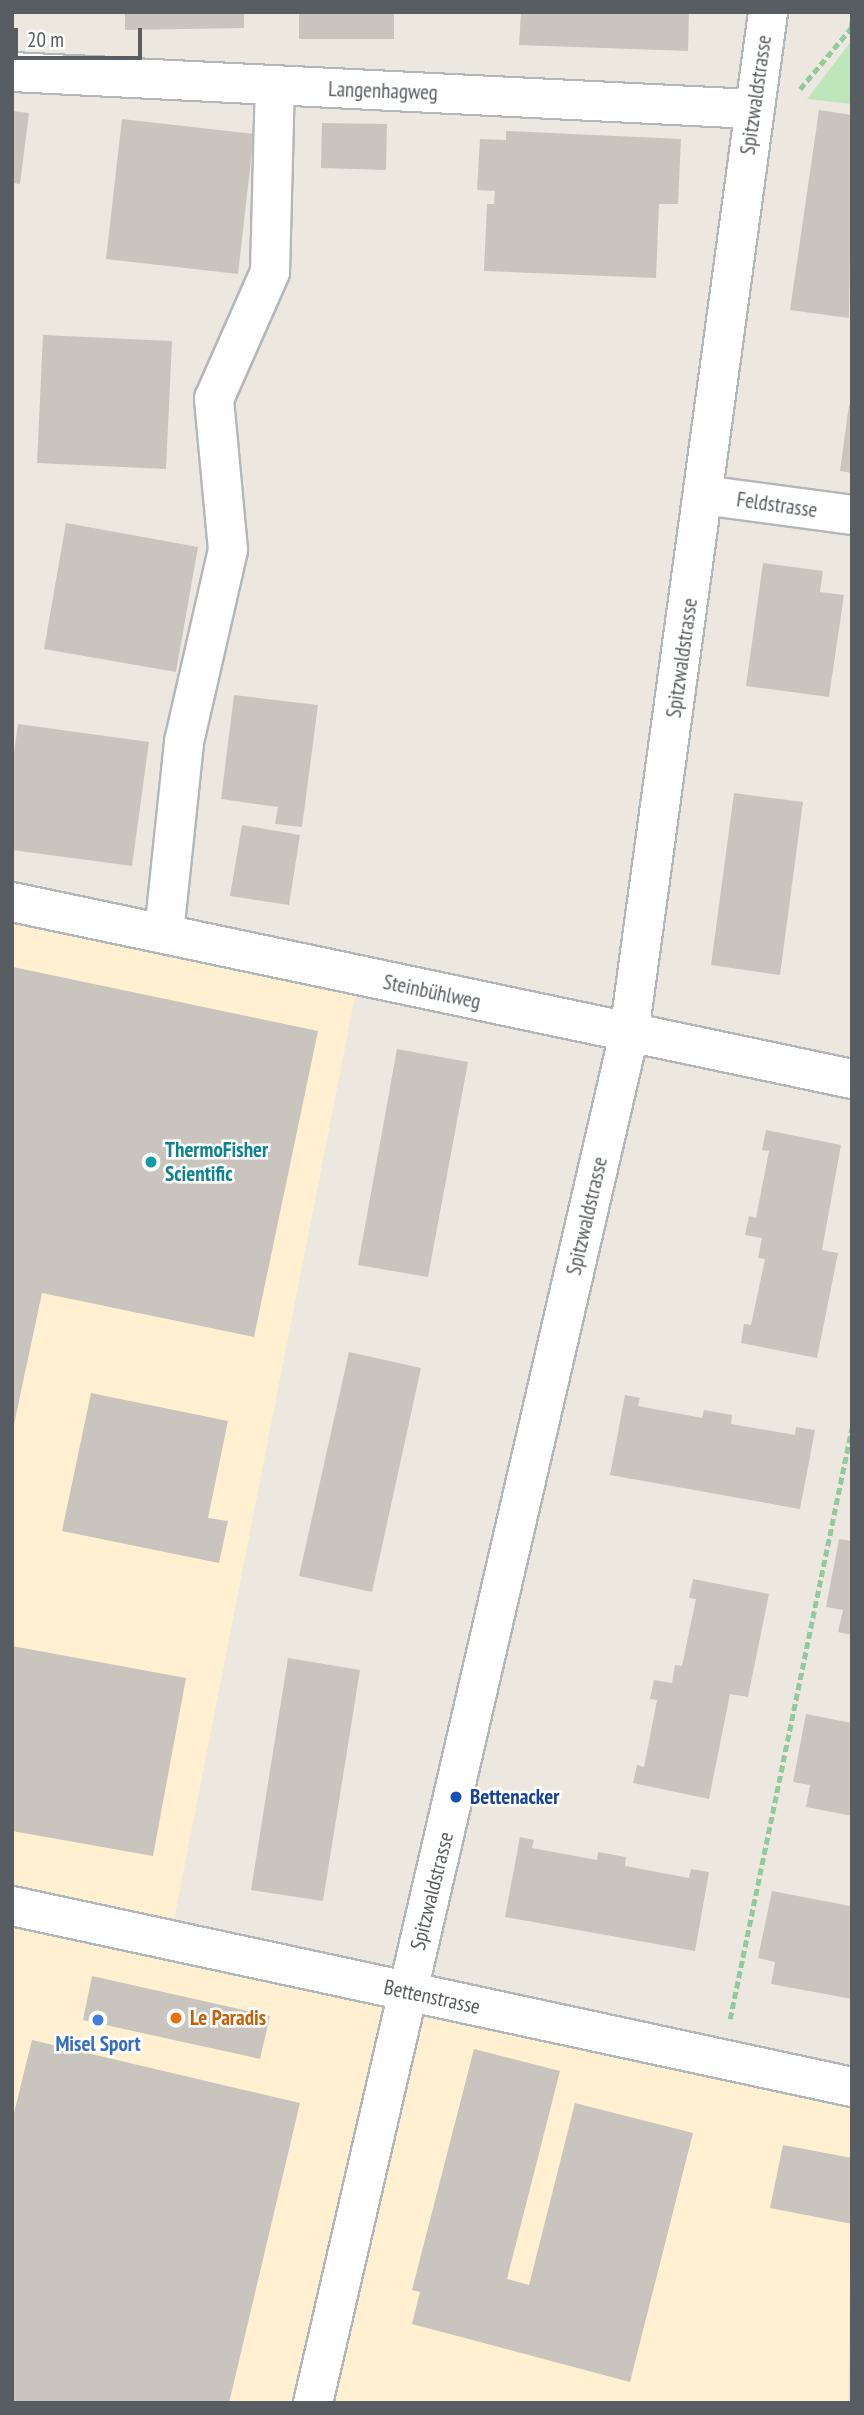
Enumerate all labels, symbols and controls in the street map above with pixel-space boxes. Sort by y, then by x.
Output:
scale bar [18,14,145,58]
text: 20 m [27,26,64,53]
street label: Spitzwaldstrasse [735,33,777,157]
street label: Langenhagweg [328,76,438,106]
street label: Feldstrasse [735,487,819,523]
street label: Spitzwaldstrasse [661,596,703,720]
street label: Steinbühlweg [381,969,483,1015]
place label: ThermoFisher Scientific [165,1137,268,1187]
marker: ThermoFisher Scientific [143,1154,159,1170]
street label: Spitzwaldstrasse [561,1154,613,1278]
place label: Bettenacker [470,1784,559,1810]
marker: Bettenacker [448,1789,464,1805]
street label: Spitzwaldstrasse [405,1829,459,1953]
street label: Bettenstrasse [382,1975,482,2019]
place label: Le Paradis [190,2005,266,2031]
marker: Le Paradis [168,2010,184,2026]
marker: Misel Sport [90,2012,106,2028]
place label: Misel Sport [55,2031,141,2057]

